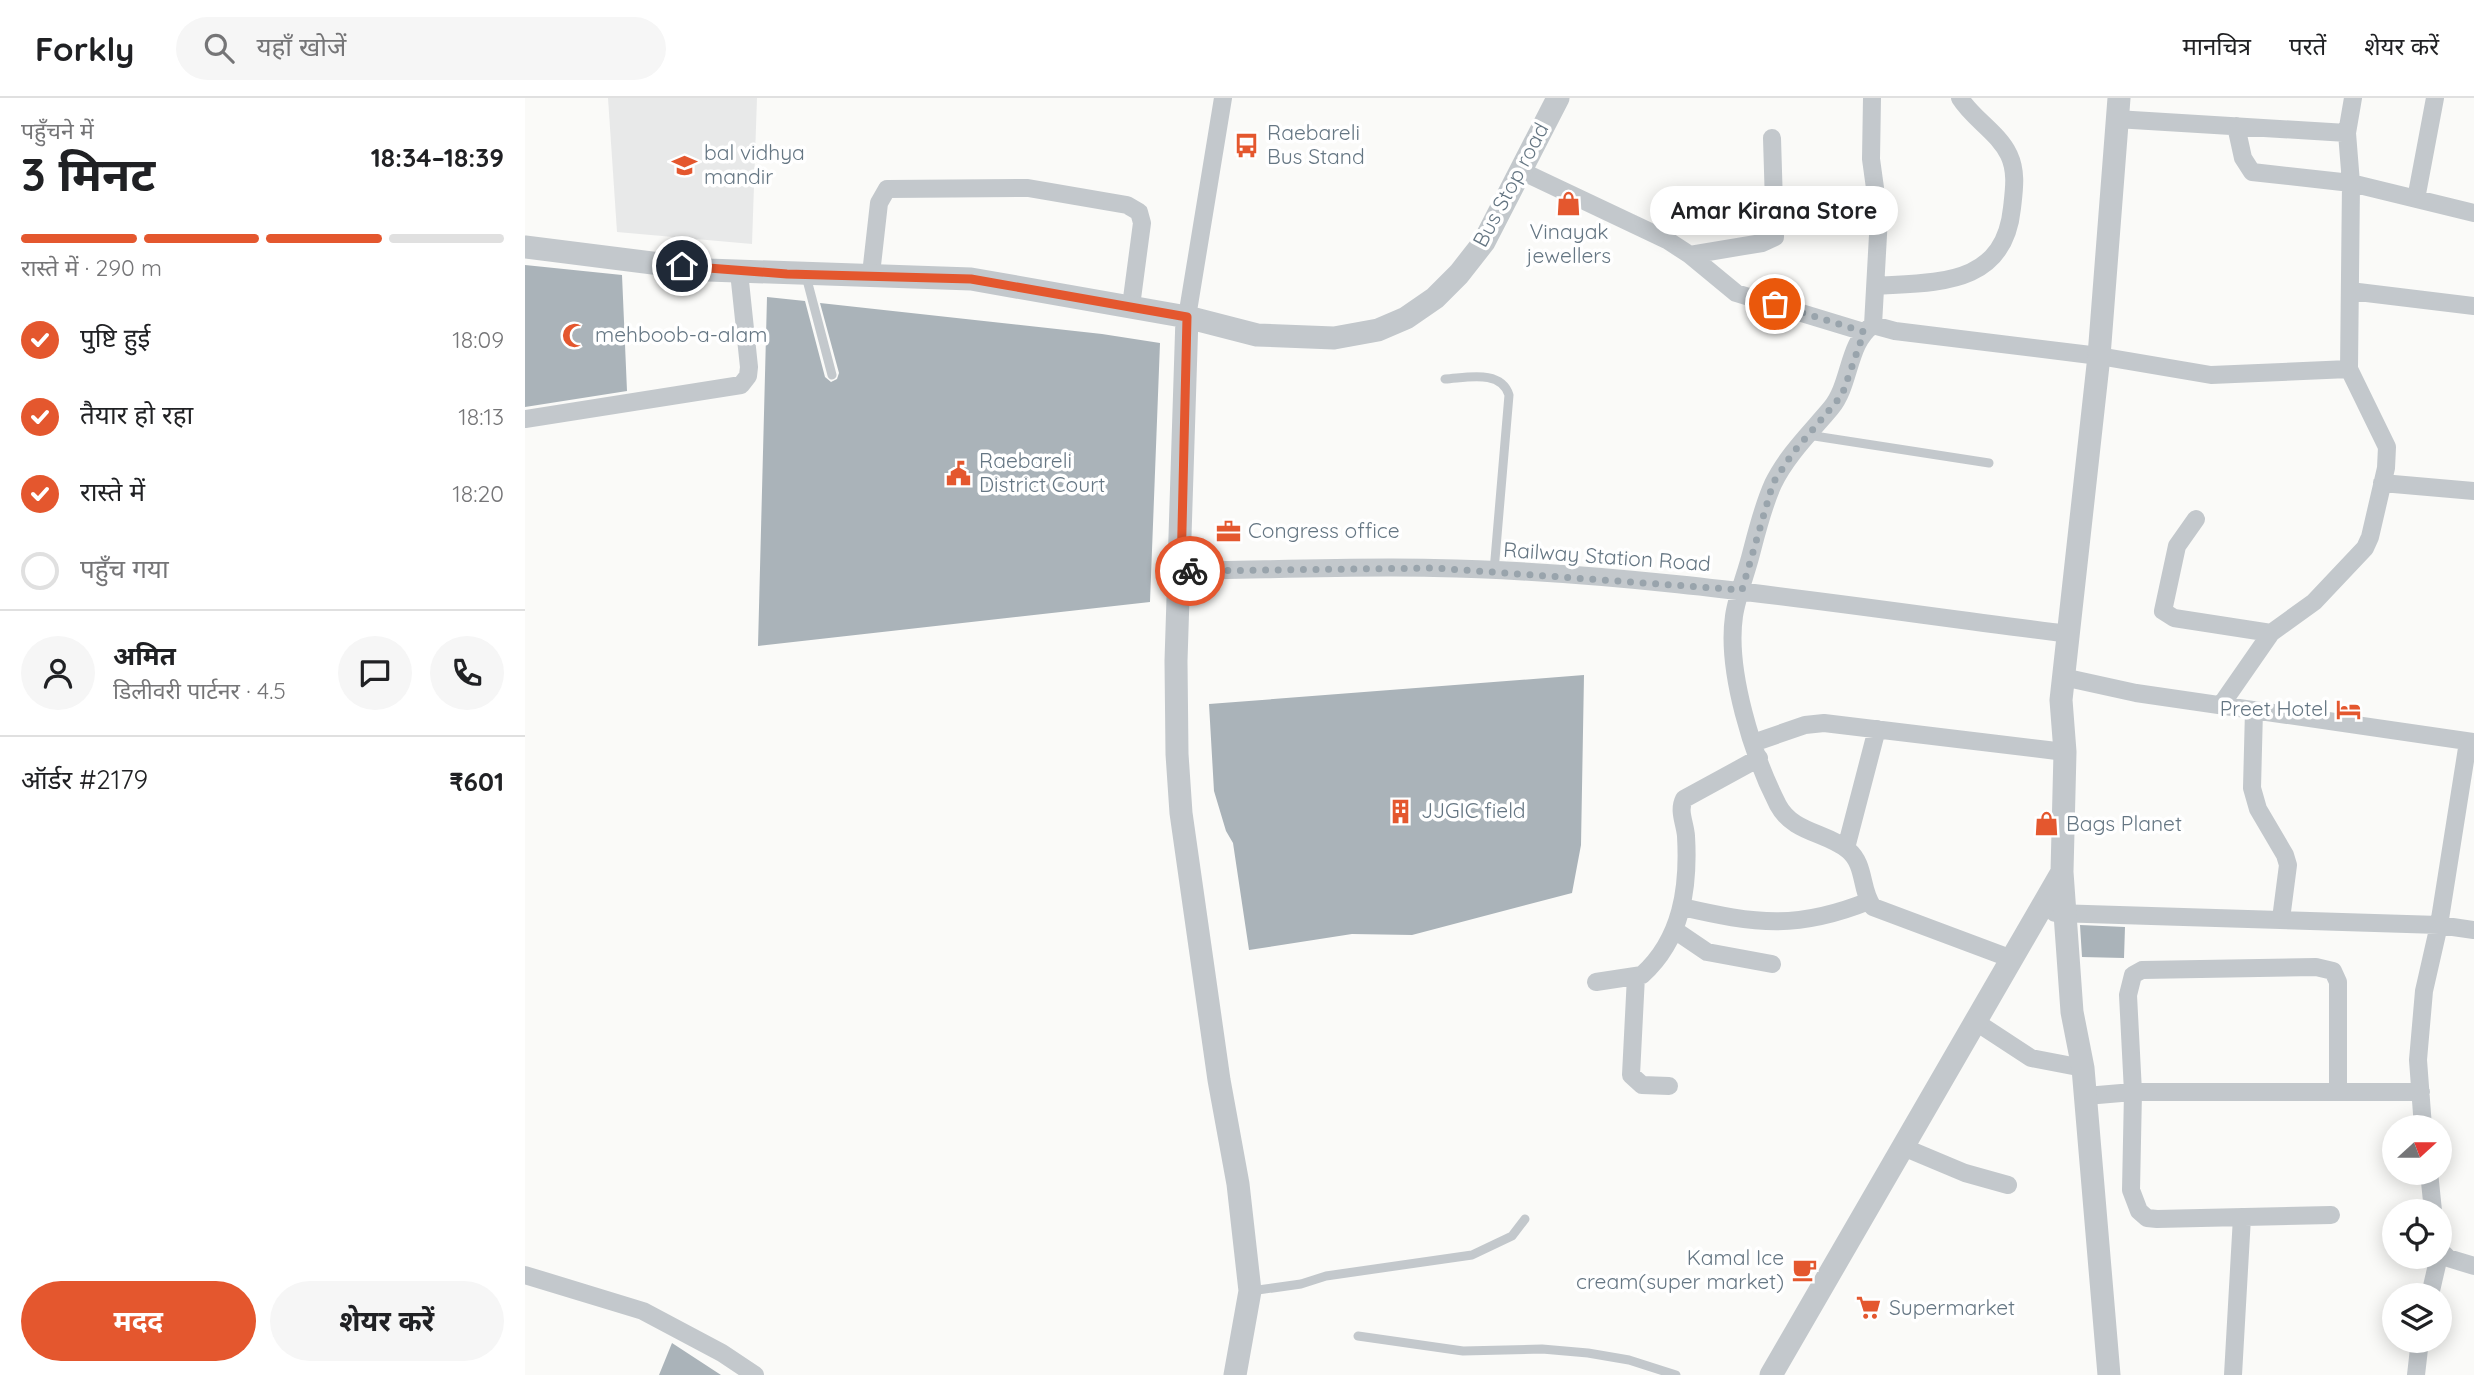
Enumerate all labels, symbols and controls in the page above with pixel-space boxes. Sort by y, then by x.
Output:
search box [176,17,666,80]
text: Forkly [35,28,134,69]
icon: search [200,29,238,67]
text: यहाँ खोजें [256,30,346,63]
text: मानचित्र [2182,31,2251,61]
text: परतें [2289,31,2326,61]
text: शेयर करें [2364,31,2439,61]
text: पहुँचने में [21,116,94,145]
street label: Bus Stop road [1466,118,1554,251]
place label: Raebareli Bus Stand [1267,119,1365,169]
bus stop icon: Raebareli Bus Stand [1233,131,1261,159]
place label: bal vidhya mandir [704,139,805,189]
text: 18:34–18:39 [371,141,504,174]
text: 3 मिनट [21,145,155,203]
school or university icon: bal vidhya mandir [670,151,698,179]
callout: Amar Kirana Store [1651,185,1899,234]
shop icon: Vinayak jewellers [1555,189,1583,217]
text: Amar Kirana Store [1671,196,1877,225]
place label: Vinayak jewellers [1526,218,1611,268]
pin [652,236,712,296]
icon: home [663,247,701,285]
text: रास्ते में · 290 m [21,253,162,282]
pin [1745,274,1805,334]
icon: bag [1756,285,1794,323]
icon: check [21,321,59,359]
text: पुष्टि हुई [80,321,150,354]
mosque icon: mehboob-a-alam [561,321,589,349]
place label: mehboob-a-alam [595,321,767,347]
text: 18:09 [452,325,504,354]
icon: check [21,398,59,436]
text: तैयार हो रहा [80,398,193,431]
text: 18:13 [458,402,504,431]
place label: Raebareli District Court [979,447,1105,497]
public building icon: Raebareli District Court [945,459,973,487]
icon: check [21,475,59,513]
text: रास्ते में [80,475,145,508]
text: 18:20 [452,479,504,508]
office icon: Congress office [1214,517,1242,545]
place label: Congress office [1248,517,1400,543]
courier [1155,536,1225,606]
street label: Railway Station Road [1502,536,1712,576]
text: पहुँच गया [80,552,169,585]
icon: bike [1171,552,1209,590]
button: person [21,636,95,710]
button: chat [338,636,412,710]
button: phone [430,636,504,710]
text: अमित [113,639,176,672]
text: डिलीवरी पार्टनर · 4.5 [113,676,286,705]
place label: Preet Hotel [2220,695,2328,721]
hotel icon: Preet Hotel [2334,695,2362,723]
text: ऑर्डर #2179 [21,763,148,796]
text: ₹601 [449,765,504,798]
building icon: JJGIC field [1387,797,1415,825]
place label: JJGIC field [1421,797,1526,823]
shop icon: Bags Planet [2032,810,2060,838]
place label: Bags Planet [2066,810,2182,836]
north arrow [2382,1115,2452,1185]
map controls [2382,1115,2452,1353]
button: locate [2382,1199,2452,1269]
place label: Kamal Ice cream(super market) [1576,1244,1784,1294]
cafe icon: Kamal Ice cream(super market) [1790,1256,1818,1284]
button: मदद [21,1281,256,1361]
button: शेयर करें [270,1281,504,1361]
button: layers [2382,1283,2452,1353]
supermarket icon: Supermarket [1855,1294,1883,1322]
place label: Supermarket [1889,1294,2015,1320]

